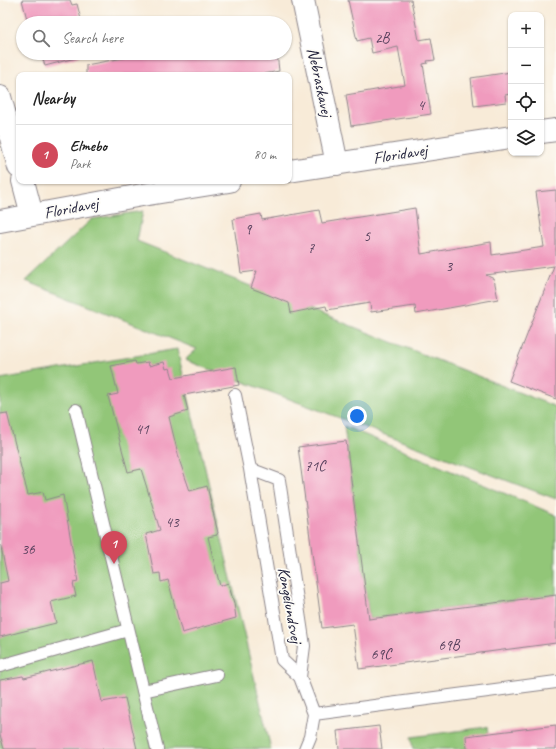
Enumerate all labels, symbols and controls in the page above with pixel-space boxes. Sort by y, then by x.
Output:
map controls [508,12,544,156]
button: + [508,12,544,48]
search box [16,16,292,60]
icon: search [30,27,52,49]
text: Search here [62,29,123,48]
house number: 2B [375,29,390,48]
street label: Nebraskavej [302,46,338,121]
button: − [508,48,544,84]
button: locate [508,84,544,120]
text: Nearby [32,88,75,109]
house number: 4 [418,96,426,115]
button: layers [508,120,544,156]
text: Elmebo [70,137,107,156]
street label: Floridavej [371,139,431,169]
text: 1 [42,147,48,163]
text: 80 m [254,147,276,163]
text: Park [70,156,91,172]
street label: Floridavej [42,192,102,224]
house number: 9 [245,220,253,239]
house number: 5 [364,227,372,246]
house number: 7 [308,239,316,258]
house number: 3 [446,257,454,276]
your location [347,406,367,426]
house number: 41 [135,420,150,439]
house number: 71C [305,457,327,476]
house number: 43 [165,513,180,532]
pin: 1 [101,531,127,564]
house number: 36 [21,540,36,559]
street label: Kongelundsvej [273,565,307,647]
house number: 69B [438,636,461,655]
house number: 69C [371,645,393,664]

